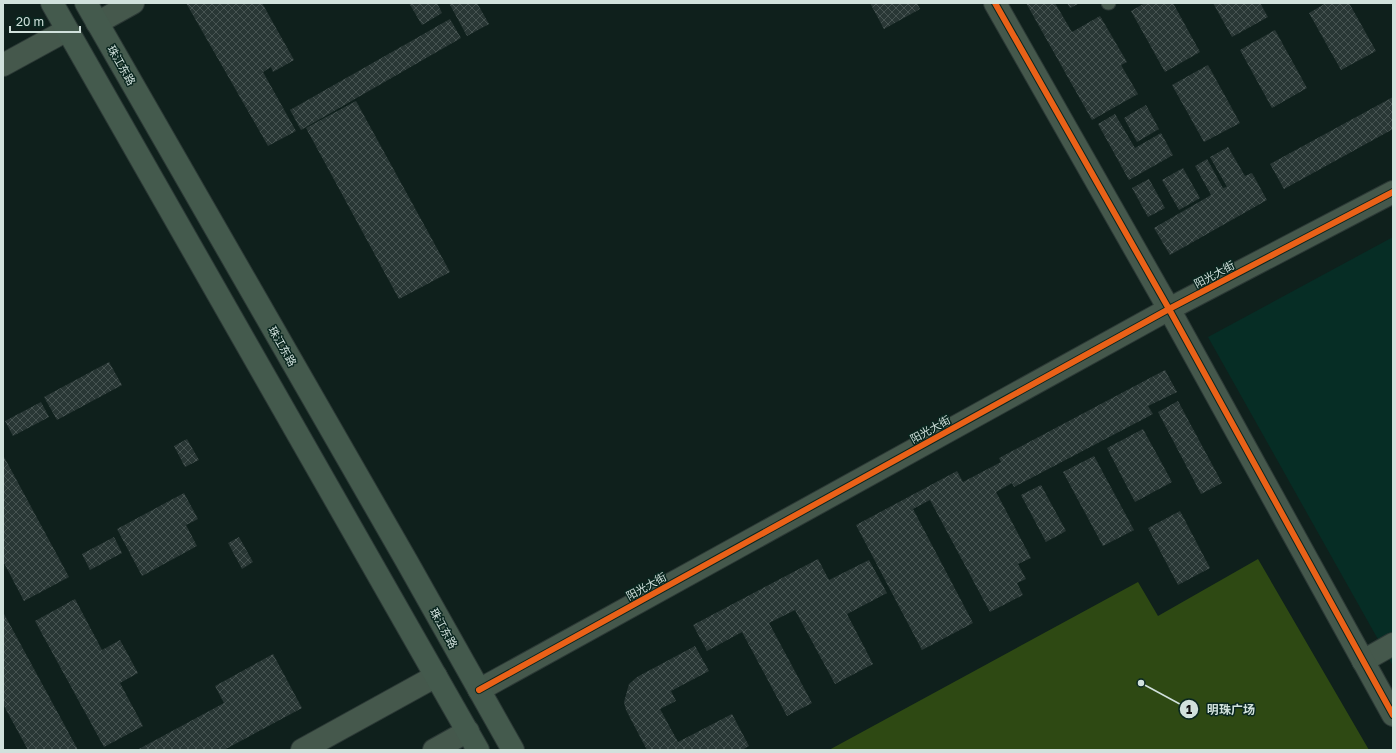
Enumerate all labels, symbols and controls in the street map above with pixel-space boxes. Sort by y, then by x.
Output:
scale bar [10,8,80,34]
text: 20 m [16,14,44,29]
street label: 珠江东路 [105,43,139,87]
street label: 阳光大街 [1192,258,1236,290]
street label: 珠江东路 [266,324,300,368]
street label: 阳光大街 [908,413,952,445]
street label: 阳光大街 [624,570,668,602]
street label: 珠江东路 [428,606,460,650]
callout: 明珠广场 [1179,697,1263,721]
text: 1 [1186,702,1192,717]
text: 明珠广场 [1207,702,1255,717]

